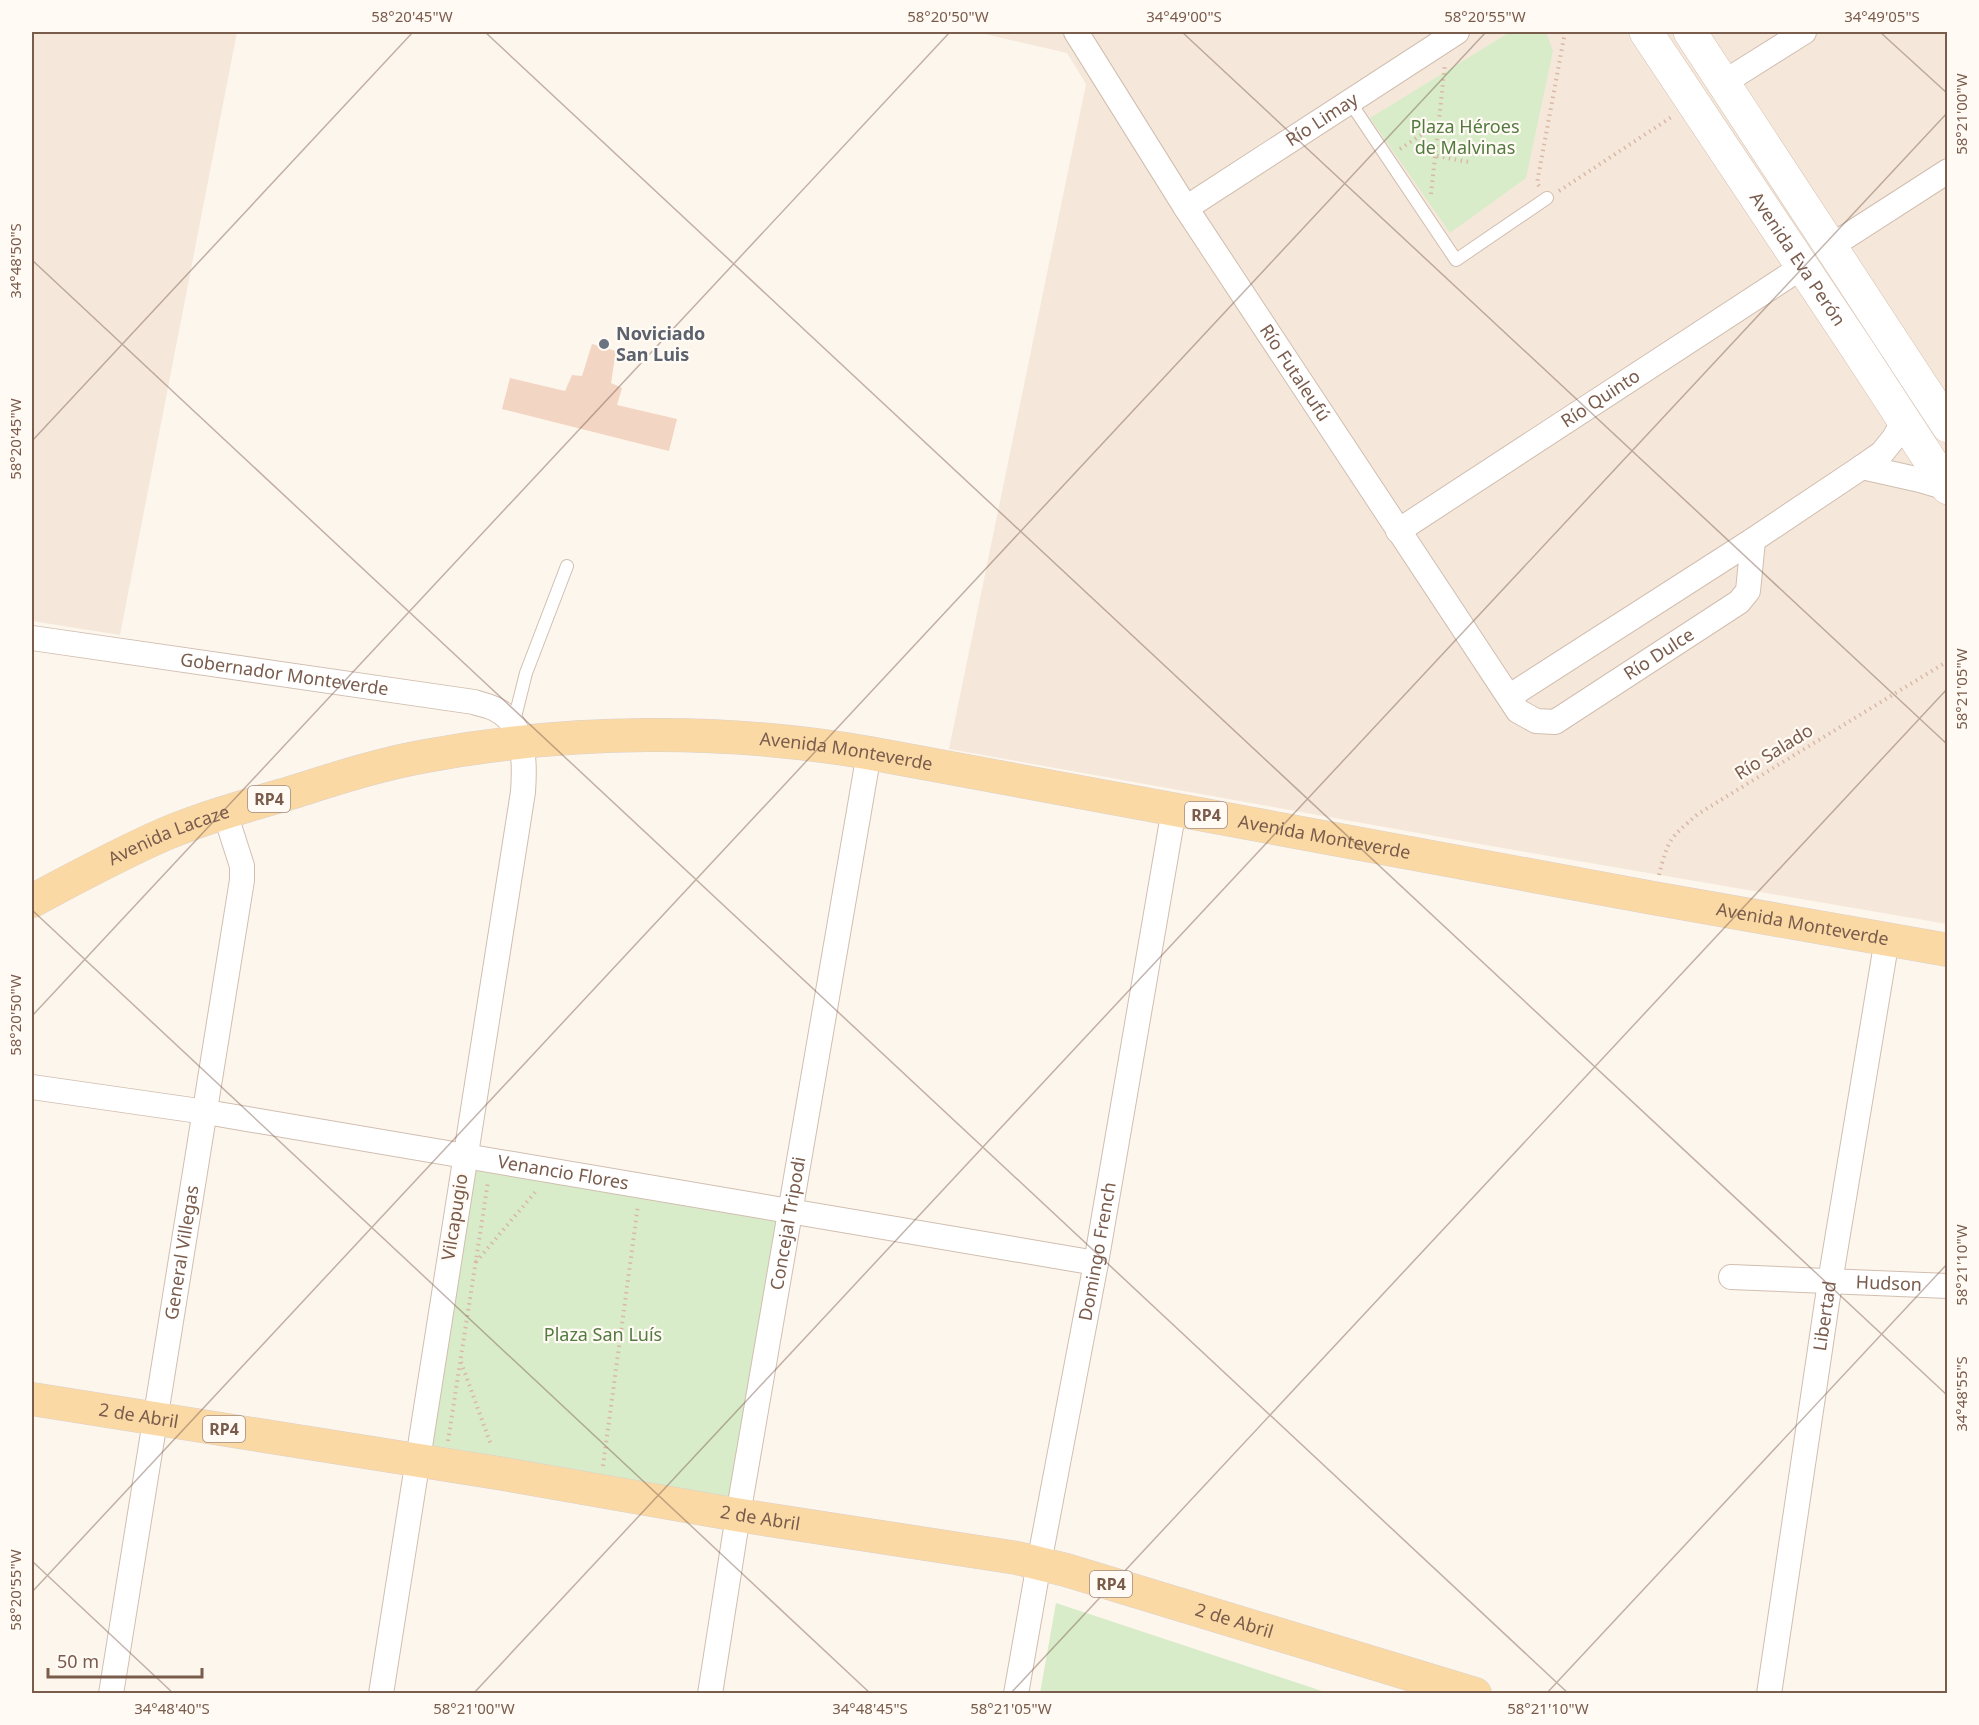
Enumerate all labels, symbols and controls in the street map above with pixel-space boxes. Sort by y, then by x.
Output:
text: 58°20'45"W [371,6,453,26]
text: 58°20'50"W [907,6,989,26]
text: 34°49'00"S [1146,6,1222,26]
text: 58°20'55"W [1444,6,1526,26]
text: 34°49'05"S [1844,6,1920,26]
text: 58°21'00"W [1951,73,1971,155]
street label: Río Limay [1281,86,1363,151]
park label: Plaza Héroes de Malvinas [1410,114,1520,159]
street label: Avenida Eva Perón [1745,187,1852,330]
text: 34°48'50"S [5,223,25,299]
street label: Río Futaleufú [1255,319,1336,425]
place label: Noviciado San Luis [616,321,705,366]
marker: Noviciado San Luis [597,337,611,351]
street label: Río Quinto [1556,363,1644,432]
text: 58°20'45"W [5,398,25,480]
street label: Río Dulce [1619,622,1698,685]
street label: Gobernador Monteverde [179,647,390,700]
text: 58°21'05"W [1951,648,1971,730]
street label: Río Salado [1730,718,1817,785]
street label: Avenida Monteverde [759,726,935,776]
road number: RP4 [248,786,290,812]
street label: Avenida Lacaze [103,799,232,870]
road number: RP4 [1185,802,1227,828]
street label: Avenida Monteverde [1236,809,1413,864]
street label: Avenida Monteverde [1715,896,1891,950]
text: 58°20'50"W [5,974,25,1056]
street label: Venancio Flores [496,1149,631,1195]
street label: Concejal Tripodi [764,1155,810,1292]
street label: Vilcapugio [435,1172,473,1262]
street label: Domingo French [1072,1180,1121,1323]
street label: General Villegas [158,1184,204,1321]
text: 58°21'10"W [1951,1224,1971,1306]
street label: Hudson [1855,1269,1922,1296]
street label: Libertad [1807,1279,1841,1353]
park label: Plaza San Luís [544,1322,662,1346]
text: 34°48'55"S [1951,1356,1971,1432]
street label: 2 de Abril [97,1397,180,1433]
road number: RP4 [203,1416,245,1442]
street label: 2 de Abril [719,1499,802,1535]
text: 58°20'55"W [5,1549,25,1631]
road number: RP4 [1090,1571,1132,1597]
street label: 2 de Abril [1193,1597,1276,1643]
scale bar [48,1641,202,1679]
text: 50 m [57,1649,99,1673]
text: 34°48'40"S [134,1698,210,1718]
text: 58°21'00"W [433,1698,515,1718]
text: 34°48'45"S [832,1698,908,1718]
text: 58°21'05"W [970,1698,1052,1718]
text: 58°21'10"W [1507,1698,1589,1718]

